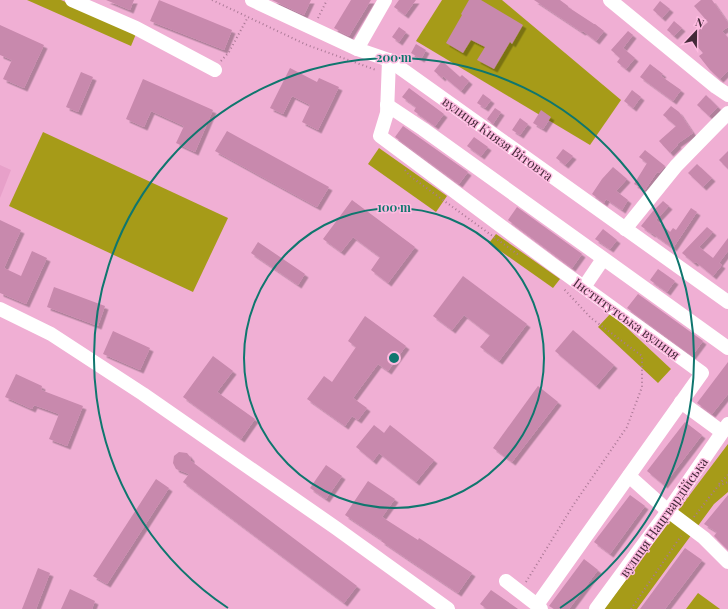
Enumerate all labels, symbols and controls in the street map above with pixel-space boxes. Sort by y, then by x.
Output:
north arrow [676,12,716,52]
text: N [693,14,706,31]
text: 200 m [376,49,412,65]
street label: вулиця Князя Вітовта [439,92,557,184]
text: 100 m [377,199,411,215]
street label: Інститутська вулиця [570,274,684,362]
centre of rings [387,351,401,365]
street label: вулиця Нацгвардійська [615,453,711,580]

